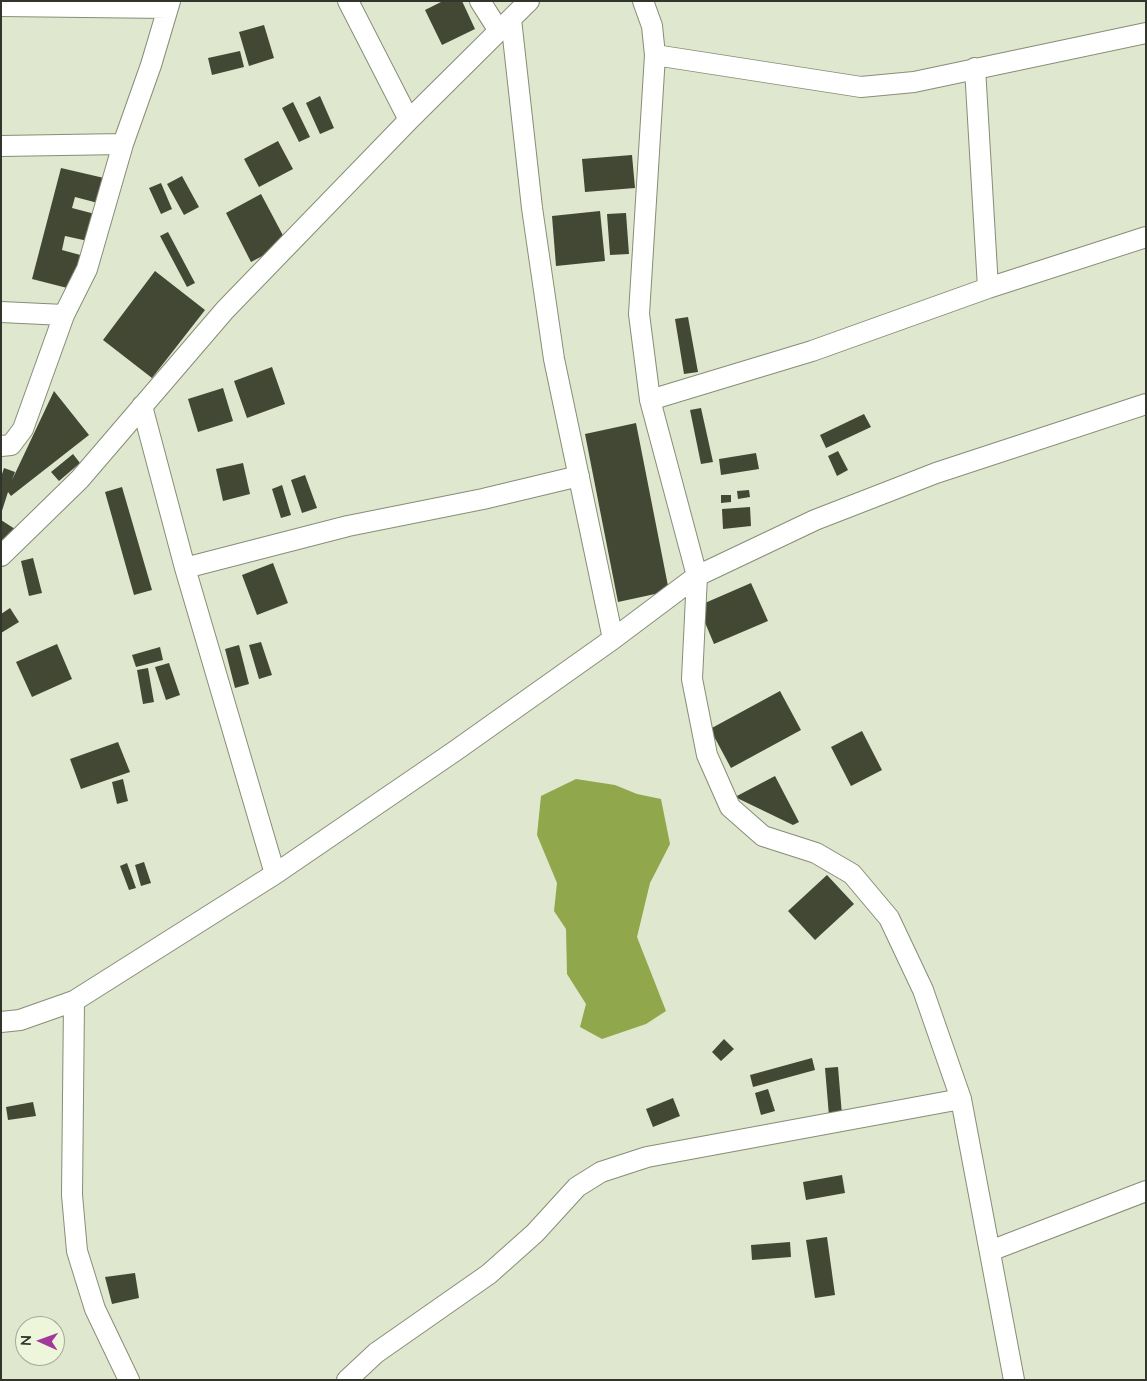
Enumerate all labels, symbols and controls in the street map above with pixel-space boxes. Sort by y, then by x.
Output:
north arrow [15,1316,65,1366]
text: N [17,1335,34,1346]

